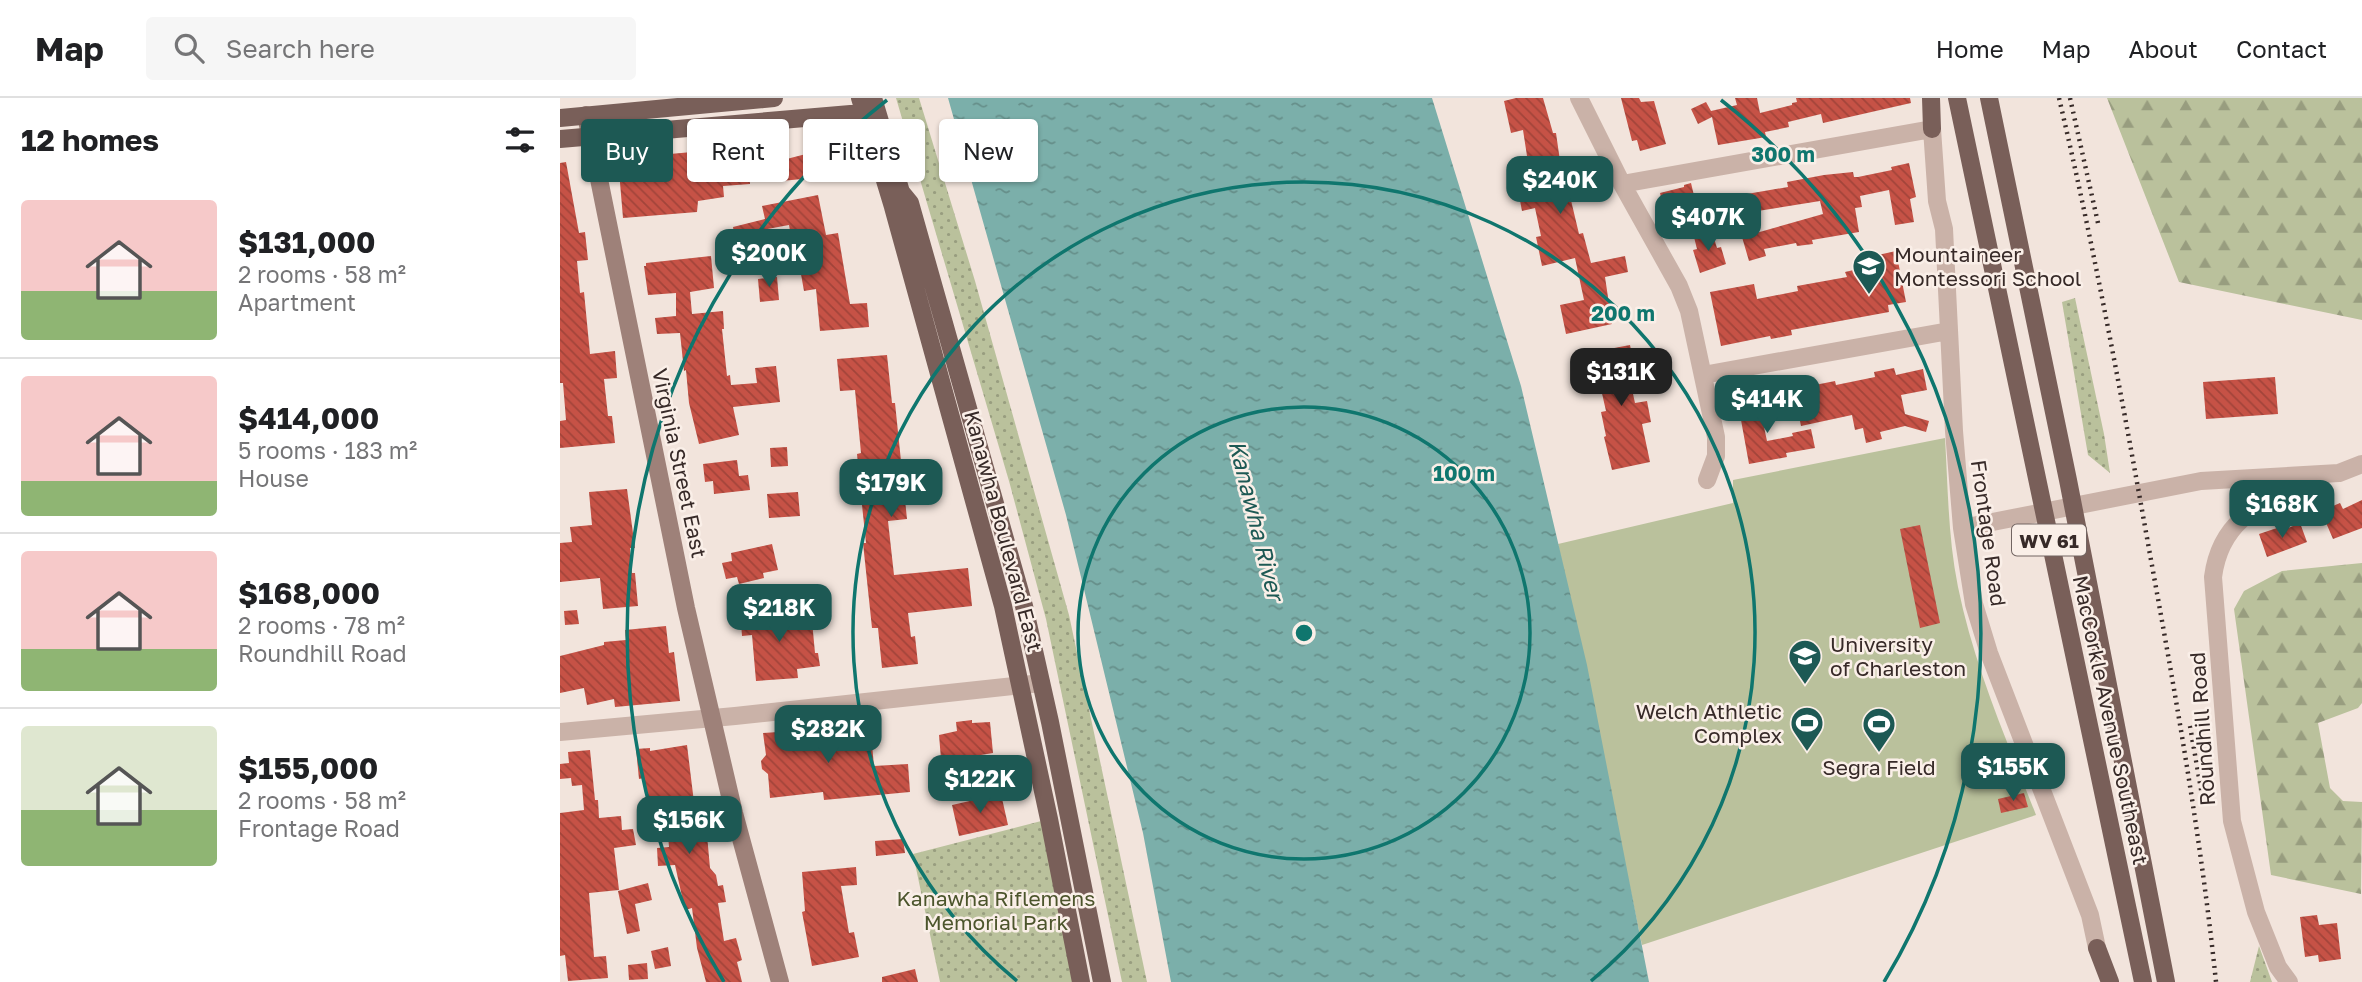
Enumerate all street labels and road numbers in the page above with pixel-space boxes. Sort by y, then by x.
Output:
street label: Virginia Street East [647,366,713,560]
street label: Kanawha Boulevard East [959,408,1049,654]
street label: Frontage Road [1966,458,2012,608]
road number: WV 61 [2012,524,2086,556]
street label: MacCorkle Avenue Southeast [2068,573,2154,867]
street label: Roundhill Road [2184,651,2220,807]

